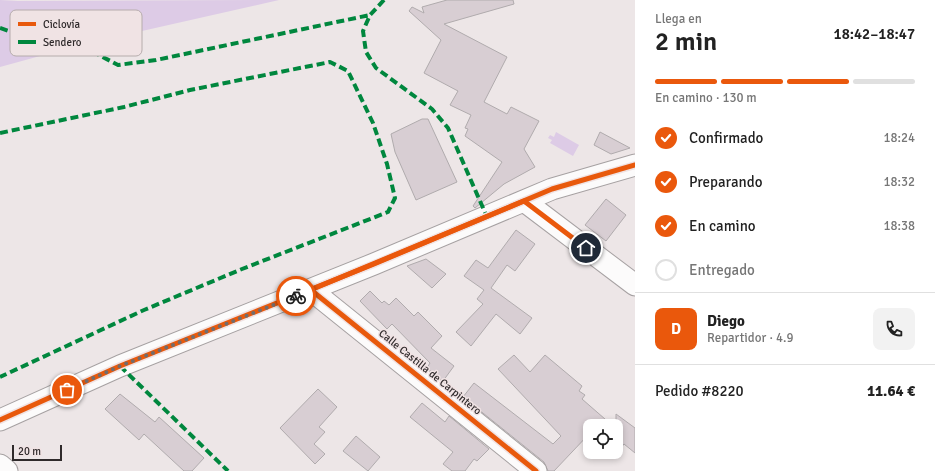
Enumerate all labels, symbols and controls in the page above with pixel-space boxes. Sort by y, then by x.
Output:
legend [10,10,142,56]
text: Llega en [655,11,702,27]
text: Ciclovía [43,18,81,31]
text: 18:42–18:47 [834,25,915,43]
text: 2 min [655,26,717,58]
text: Sendero [43,36,82,49]
text: En camino · 130 m [655,90,757,106]
icon: check [655,127,677,149]
text: Confirmado [689,129,763,147]
text: 18:24 [883,130,915,146]
icon: check [655,171,677,193]
text: Preparando [689,173,763,191]
text: 18:32 [883,174,915,190]
icon: check [655,215,677,237]
text: En camino [689,217,756,235]
text: 18:38 [883,218,915,234]
pin [569,231,603,265]
icon: home [575,237,597,259]
text: Entregado [689,261,755,279]
courier [276,276,316,316]
icon: bike [285,285,307,307]
button: phone [873,308,915,350]
text: Diego [707,312,745,330]
text: D [671,320,681,338]
street label: Calle Castilla de Carpintero [376,327,484,418]
text: Repartidor · 4.9 [707,330,793,346]
pin [50,373,84,407]
icon: bag [56,379,78,401]
text: Pedido #8220 [655,382,744,400]
text: 11.64 € [867,382,915,400]
map controls [583,419,623,459]
button: locate [583,419,623,459]
scale bar [12,443,62,462]
text: 20 m [18,445,41,458]

